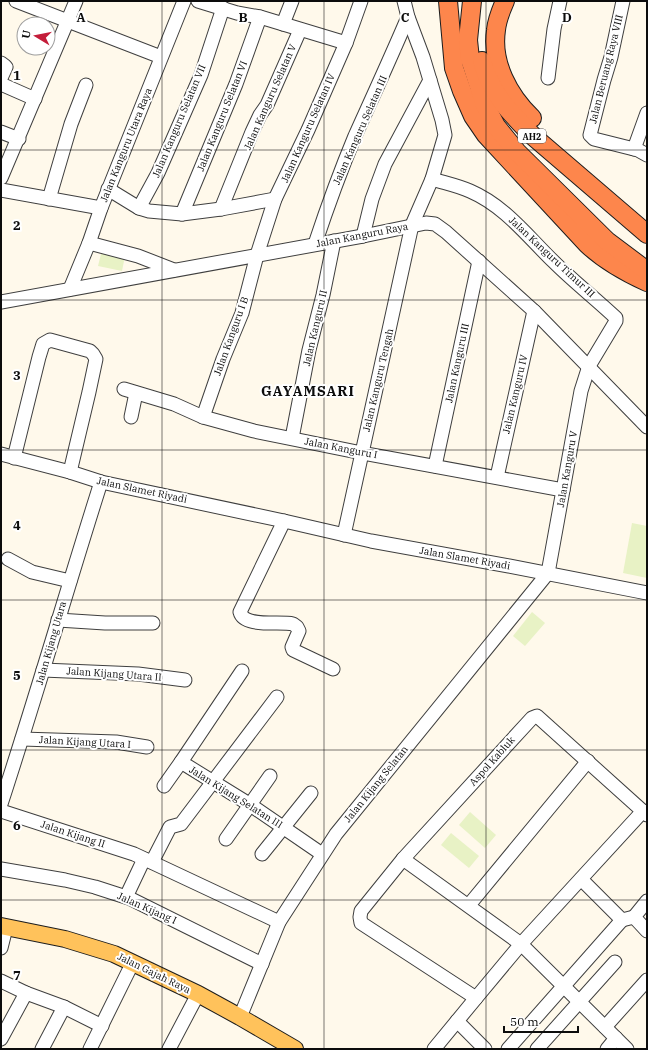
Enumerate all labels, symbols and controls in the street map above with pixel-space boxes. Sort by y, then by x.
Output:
text: A [76,9,86,26]
text: B [238,9,248,26]
text: C [401,9,410,26]
text: D [562,9,572,26]
street label: Jalan Beruang Raya VIII [586,13,626,125]
north arrow [16,16,56,56]
text: U [19,28,34,40]
street label: Jalan Kanguru Selatan V [241,42,299,152]
street label: Jalan Kanguru Selatan VI [194,59,250,173]
street label: Jalan Kanguru Selatan VII [149,63,209,179]
text: 1 [13,67,21,84]
street label: Jalan Kanguru Selatan IV [278,71,338,185]
street label: Jalan Kanguru Selatan III [330,73,390,187]
street label: Jalan Kanguru Utara Raya [97,86,155,204]
road number: AH2 [518,129,546,143]
street label: Jalan Kanguru Timur III [506,214,598,300]
text: 2 [13,217,21,234]
street label: Jalan Kanguru Raya [315,220,410,250]
street label: Jalan Kanguru II [300,289,330,367]
street label: Jalan Kanguru I B [211,294,251,377]
street label: Jalan Kanguru III [442,322,472,404]
street label: Jalan Kanguru Tengah [360,327,396,433]
street label: Jalan Kanguru IV [500,353,531,435]
text: 3 [13,367,21,384]
district label: GAYAMSARI [261,382,355,400]
street label: Jalan Kanguru V [554,429,580,508]
street label: Jalan Kanguru I [303,435,379,461]
street label: Jalan Slamet Riyadi [96,474,188,506]
text: 4 [13,517,21,534]
street label: Jalan Slamet Riyadi [419,544,511,572]
street label: Jalan Kijang Utara [33,599,69,686]
street label: Jalan Kijang Utara II [66,664,162,684]
text: 5 [13,667,21,684]
street label: Jalan Kijang Utara I [39,733,131,751]
street label: Aspol Kabluk [466,733,518,788]
street label: Jalan Kijang Selatan [341,743,411,825]
street label: Jalan Kijang Selatan III [187,763,285,831]
text: 6 [13,817,21,834]
street label: Jalan Kijang II [39,817,107,851]
street label: Jalan Kijang I [115,889,179,927]
street label: Jalan Gajah Raya [115,950,193,997]
text: 7 [13,967,21,984]
scale bar [504,1008,578,1034]
text: 50 m [510,1014,539,1029]

